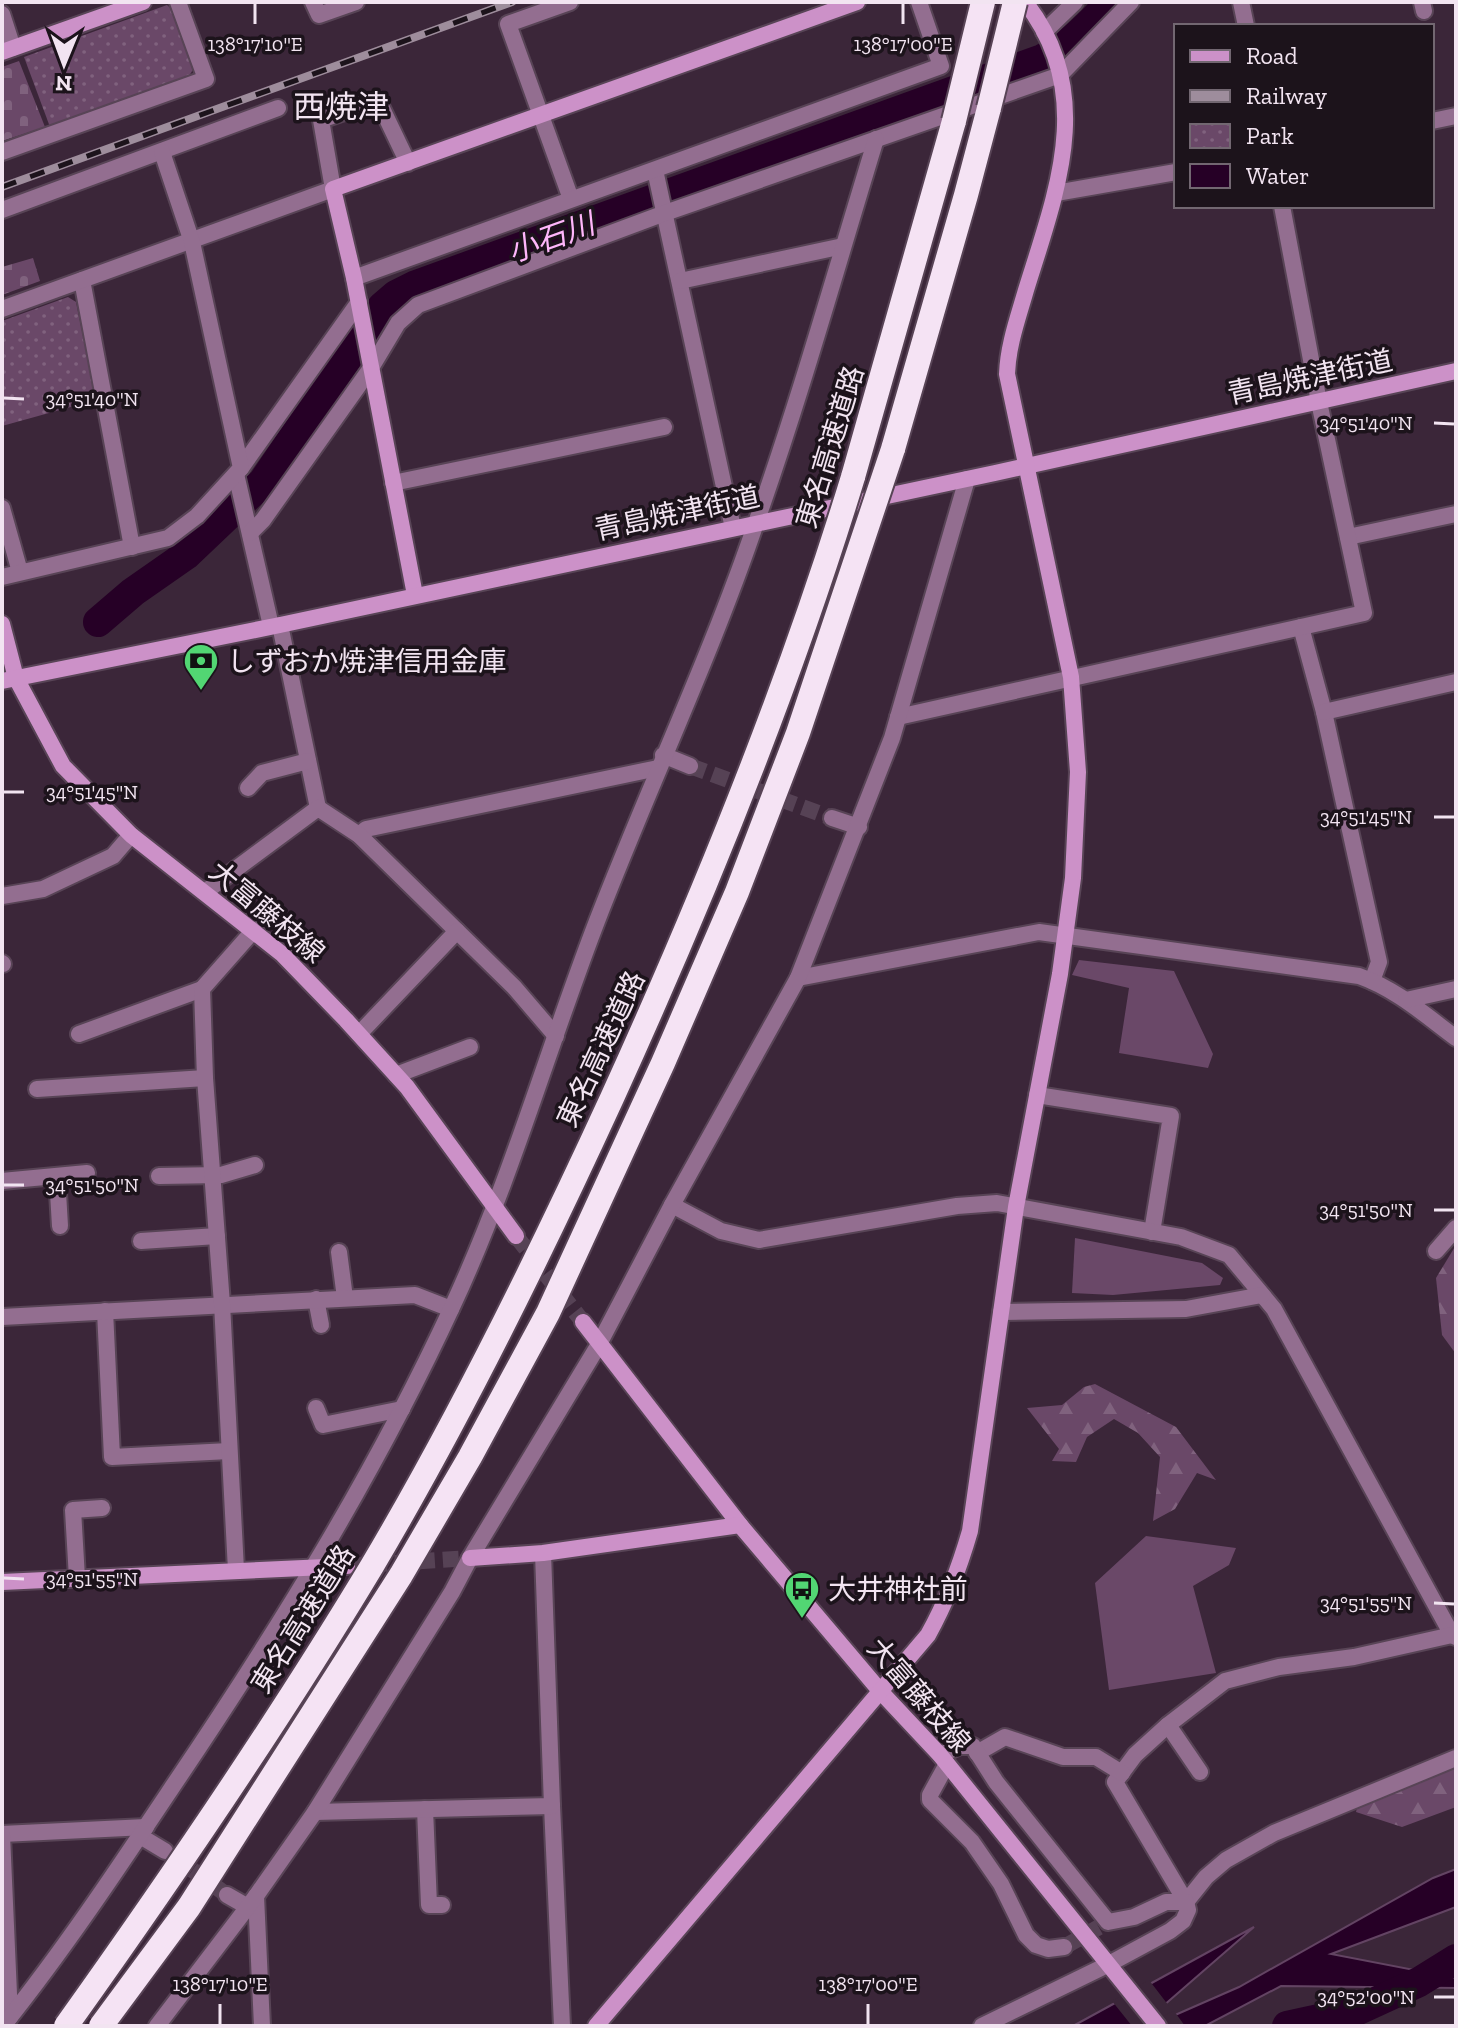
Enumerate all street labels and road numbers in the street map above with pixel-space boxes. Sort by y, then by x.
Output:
street label: 青島焼津街道 [1224,343,1396,411]
street label: 東名高速道路 [790,362,870,532]
street label: 青島焼津街道 [591,479,763,547]
street label: 大富藤枝線 [203,854,331,970]
street label: 東名高速道路 [551,966,651,1132]
street label: 東名高速道路 [244,1539,362,1699]
street label: 大富藤枝線 [861,1631,977,1759]

